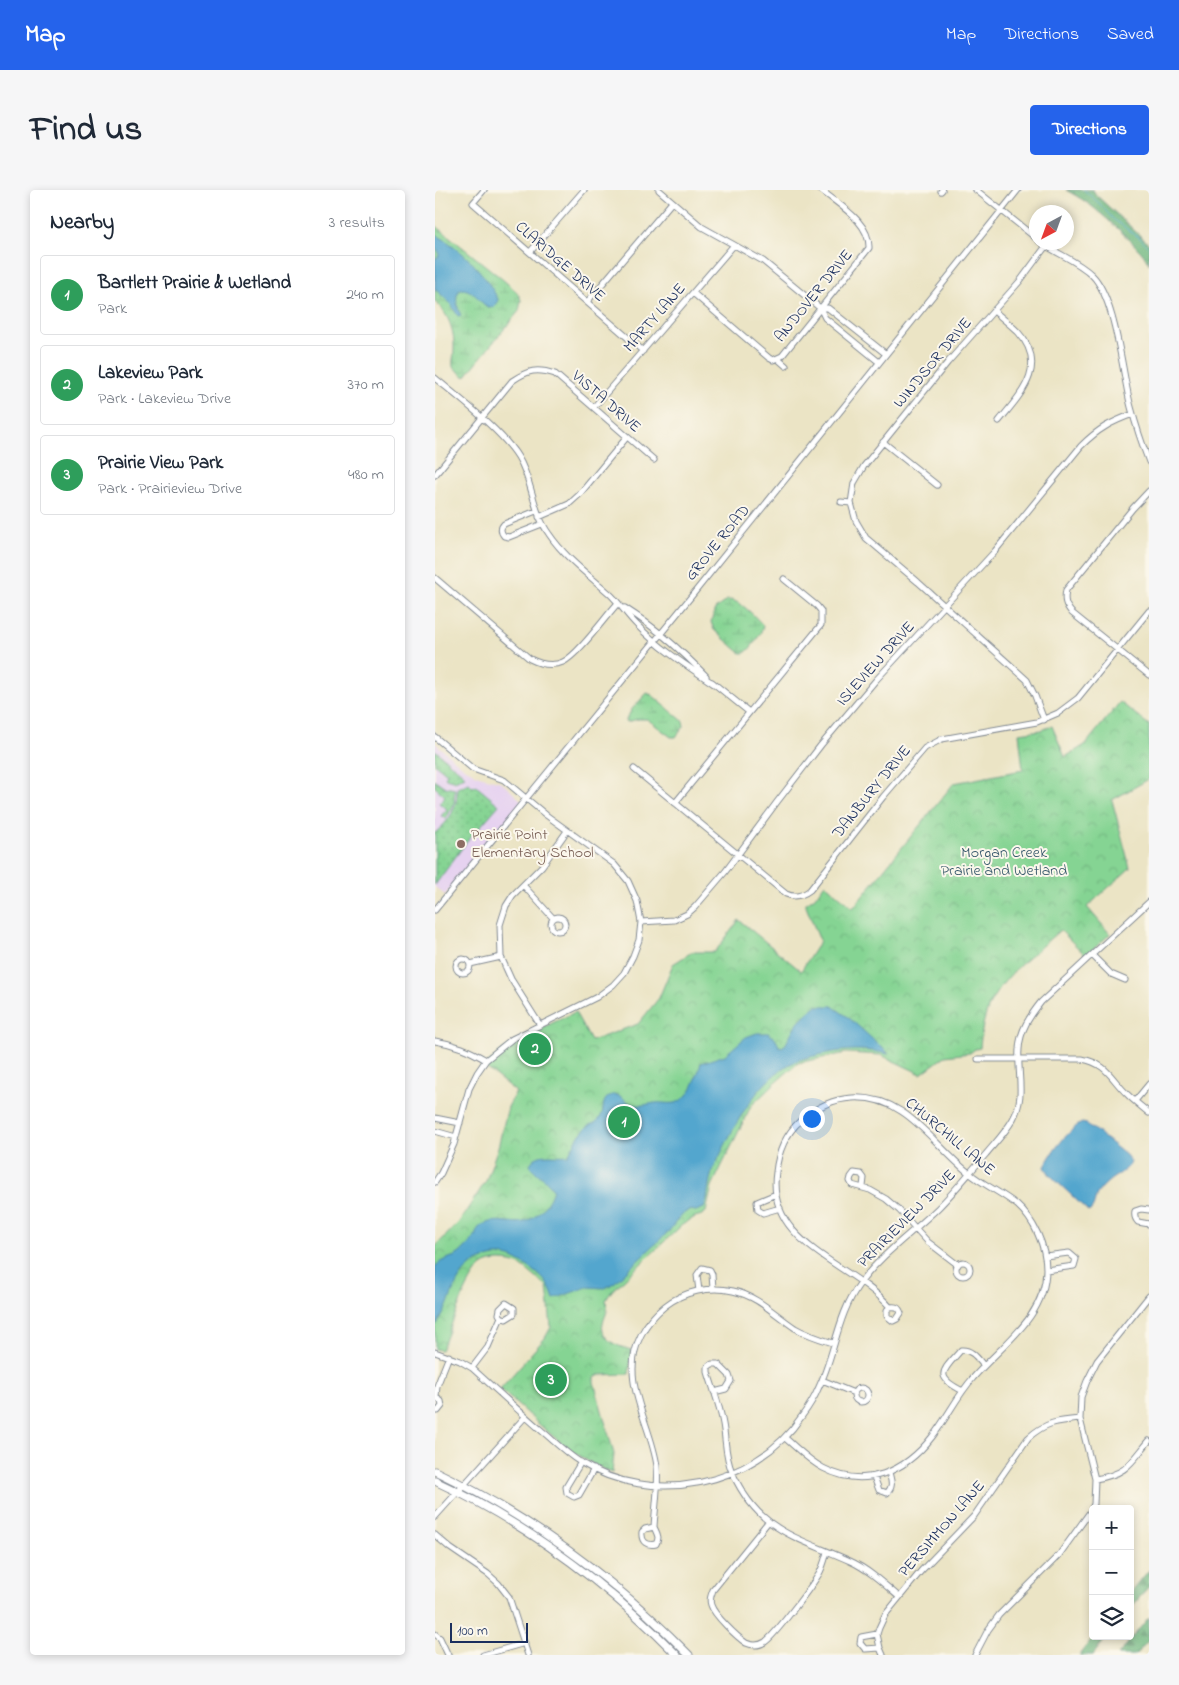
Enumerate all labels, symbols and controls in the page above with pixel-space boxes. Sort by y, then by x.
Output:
text: Map [25,18,66,53]
text: Map [946,22,976,48]
text: Directions [1004,22,1079,48]
text: Saved [1107,22,1154,48]
text: Find us [30,105,142,156]
button: Directions [1030,105,1149,155]
north arrow [1029,205,1074,250]
text: Nearby [50,208,114,238]
text: 3 results [329,211,385,235]
street label: CLARIDGE DRIVE [509,216,611,308]
street label: ANDOVER DRIVE [769,244,859,348]
text: Bartlett Prairie & Wetland [98,270,291,297]
street label: MARTY LANE [618,278,692,358]
text: 1 [64,283,70,307]
text: 240 m [346,283,384,307]
text: Park [98,297,127,321]
street label: WINDSOR DRIVE [888,312,978,414]
text: Lakeview Park [98,360,203,387]
street label: VISTA DRIVE [565,364,646,439]
text: 2 [63,373,71,397]
text: 370 m [347,373,384,397]
text: Park · Lakeview Drive [98,387,231,411]
text: Prairie View Park [98,450,223,477]
text: 3 [64,463,70,487]
text: 480 m [348,463,384,487]
text: Park · Prairieview Drive [98,477,242,501]
street label: GROVE ROAD [680,500,756,586]
street label: ISLEVIEW DRIVE [831,616,921,712]
street label: DANBURY DRIVE [826,740,917,845]
place label: Prairie Point Elementary School [471,823,594,865]
marker: Prairie Point Elementary School [455,838,467,850]
park label: Morgan Creek Prairie and Wetland [941,841,1067,883]
pin: 2 [519,1030,551,1068]
street label: CHURCHILL LANE [900,1092,1000,1182]
pin: 1 [608,1103,640,1141]
your location [799,1106,825,1132]
street label: PRAIRIEVIEW DRIVE [852,1164,962,1274]
pin: 3 [535,1361,567,1399]
street label: PERSIMMON LANE [893,1475,991,1583]
map controls [1089,1505,1134,1640]
button: + [1089,1505,1134,1550]
button: − [1089,1550,1134,1595]
button: layers [1089,1595,1134,1640]
scale bar [450,1620,527,1643]
text: 100 m [457,1621,488,1642]

